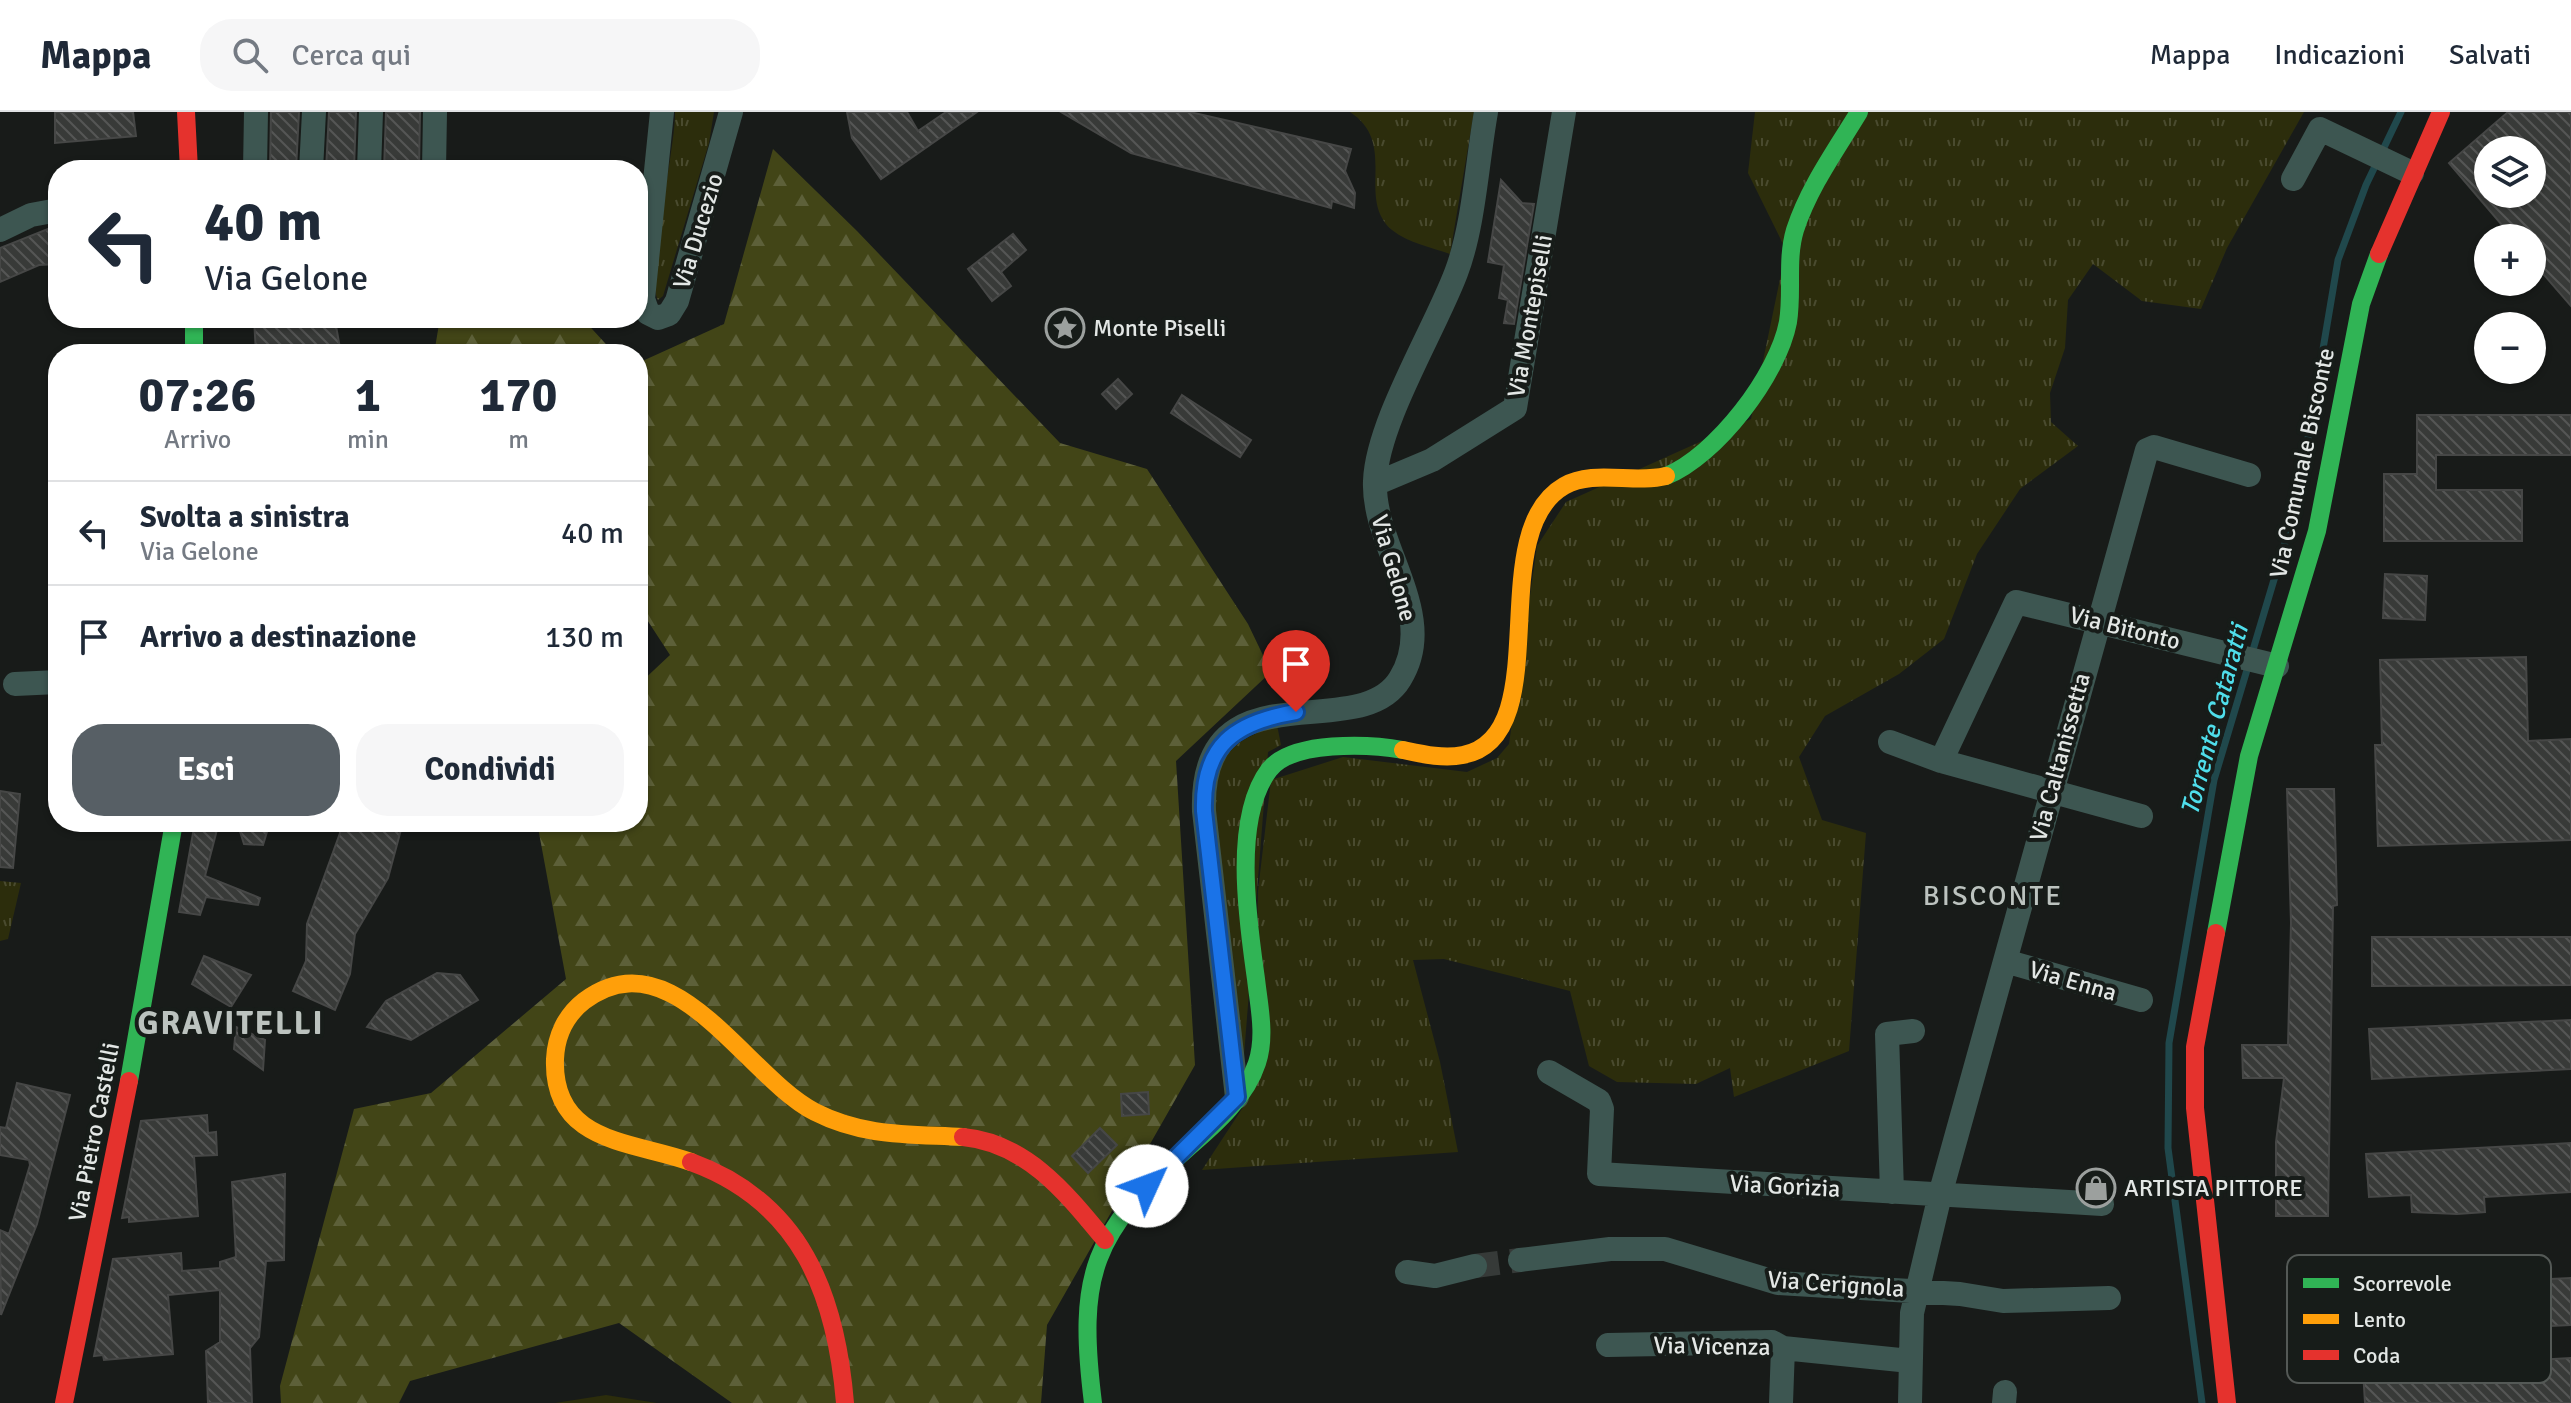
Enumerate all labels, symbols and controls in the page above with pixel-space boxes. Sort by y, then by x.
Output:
search box [200,19,760,91]
text: Mappa [40,32,152,79]
icon: search [228,33,272,77]
text: Cerca qui [292,37,411,74]
text: Mappa [2150,38,2230,72]
text: Indicazioni [2274,38,2405,72]
text: Salvati [2449,38,2531,72]
map controls [2474,136,2546,384]
button: layers [2474,136,2546,208]
street label: Via Ducezio [666,170,730,292]
text: 40 m [204,187,322,256]
icon: left [72,192,176,296]
button: + [2474,224,2546,296]
street label: Via Montepiselli [1501,232,1559,400]
text: Via Gelone [204,256,368,301]
place icon: Monte Piselli [1044,307,1086,349]
button: − [2474,312,2546,384]
place label: Monte Piselli [1093,313,1226,343]
street label: Via Comunale Bisconte [2263,345,2341,581]
text: 07:26 [139,366,256,425]
text: 1 [355,366,381,425]
text: 170 [480,366,557,425]
text: Arrivo [164,424,231,456]
text: min [347,424,389,456]
text: m [508,424,529,456]
text: Svolta a sinistra [140,499,350,536]
icon: left [72,511,116,555]
street label: Via Gelone [1364,511,1424,625]
text: 40 m [561,515,624,552]
text: Via Gelone [140,536,259,568]
street label: Via Bitonto [2067,600,2183,656]
icon: arrive [72,615,116,659]
water label: Torrente Cataratti [2174,618,2257,819]
text: Arrivo a destinazione [140,619,416,656]
text: 130 m [545,619,624,656]
pin [1262,630,1330,712]
icon: arrive [1274,642,1318,686]
street label: Via Caltanissetta [2023,670,2097,844]
button: Esci [72,724,340,816]
button: Condividi [356,724,624,816]
district label: BISCONTE [1923,879,2063,913]
street label: Via Enna [2026,954,2120,1008]
district label: GRAVITELLI [137,1004,325,1043]
street label: Via Pietro Castelli [62,1040,126,1224]
position arrow [1105,1144,1189,1228]
shop icon: ARTISTA PITTORE [2075,1167,2117,1209]
street label: Via Gorizia [1729,1168,1841,1204]
place label: ARTISTA PITTORE [2124,1173,2303,1203]
legend [2287,1255,2551,1383]
street label: Via Cerignola [1766,1264,1906,1304]
text: Scorrevole [2353,1270,2452,1297]
text: Lento [2353,1306,2406,1333]
street label: Via Vicenza [1653,1330,1771,1362]
text: Coda [2353,1342,2400,1369]

